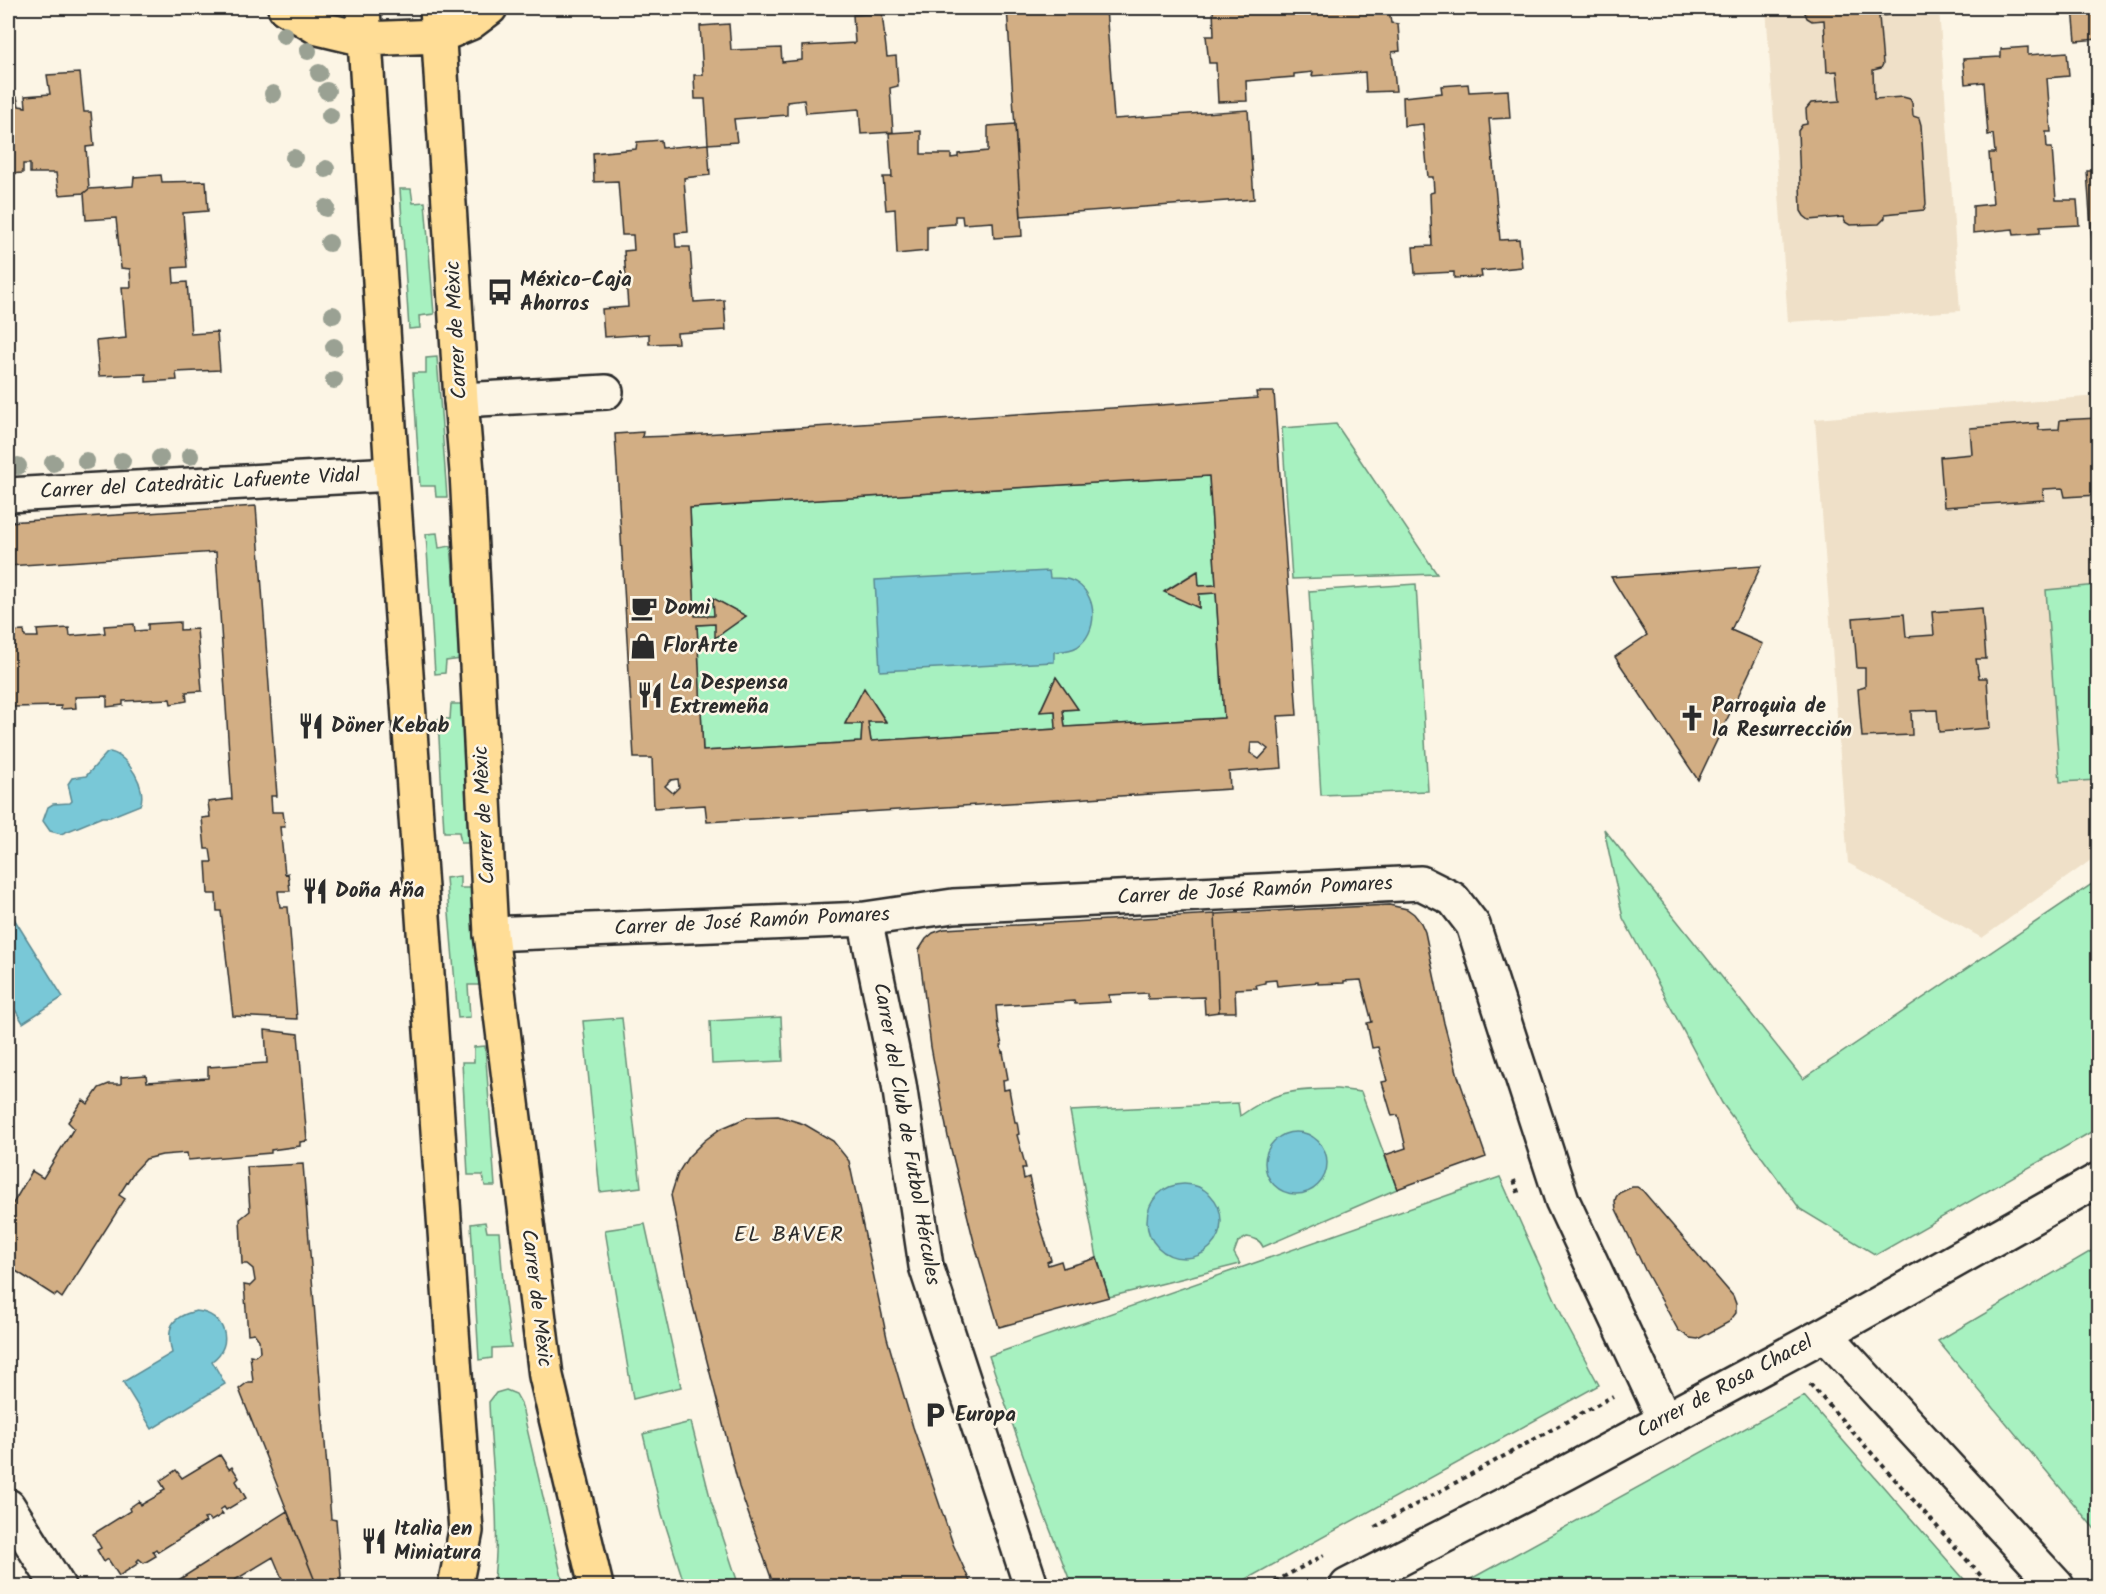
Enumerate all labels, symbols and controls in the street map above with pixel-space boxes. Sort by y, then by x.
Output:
street label: Carrer de Mèxic [437,260,477,400]
place label: México-Caja Ahorros [520,264,632,321]
bus stop icon: México-Caja Ahorros [485,277,515,307]
street label: Carrer del Catedràtic Lafuente Vidal [39,459,361,509]
place label: Domi [664,592,711,625]
cafe icon: Domi [629,593,659,623]
place label: FlorArte [663,630,738,663]
shop icon: FlorArte [628,631,658,661]
place label: La Despensa Extremeña [670,667,788,724]
restaurant icon: La Despensa Extremeña [635,680,665,710]
place label: Parroquia de la Resurrección [1712,690,1852,747]
church icon: Parroquia de la Resurrección [1677,703,1707,733]
place label: Döner Kebab [331,710,450,743]
restaurant icon: Döner Kebab [296,711,326,741]
street label: Carrer de Mèxic [465,745,505,885]
street label: Carrer de José Ramón Pomares [1116,867,1394,915]
place label: Doña Aña [335,875,425,908]
restaurant icon: Doña Aña [300,876,330,906]
street label: Carrer de José Ramón Pomares [613,898,891,946]
street label: Carrer del Club de Futbol Hércules [863,980,949,1288]
district label: EL BAVER [734,1218,844,1253]
street label: Carrer de Mèxic [511,1227,561,1369]
street label: Carrer de Rosa Chacel [1631,1326,1819,1448]
place label: Europa [955,1399,1016,1432]
parking icon: Europa [920,1400,950,1430]
place label: Italia en Miniatura [394,1513,481,1570]
restaurant icon: Italia en Miniatura [359,1526,389,1556]

